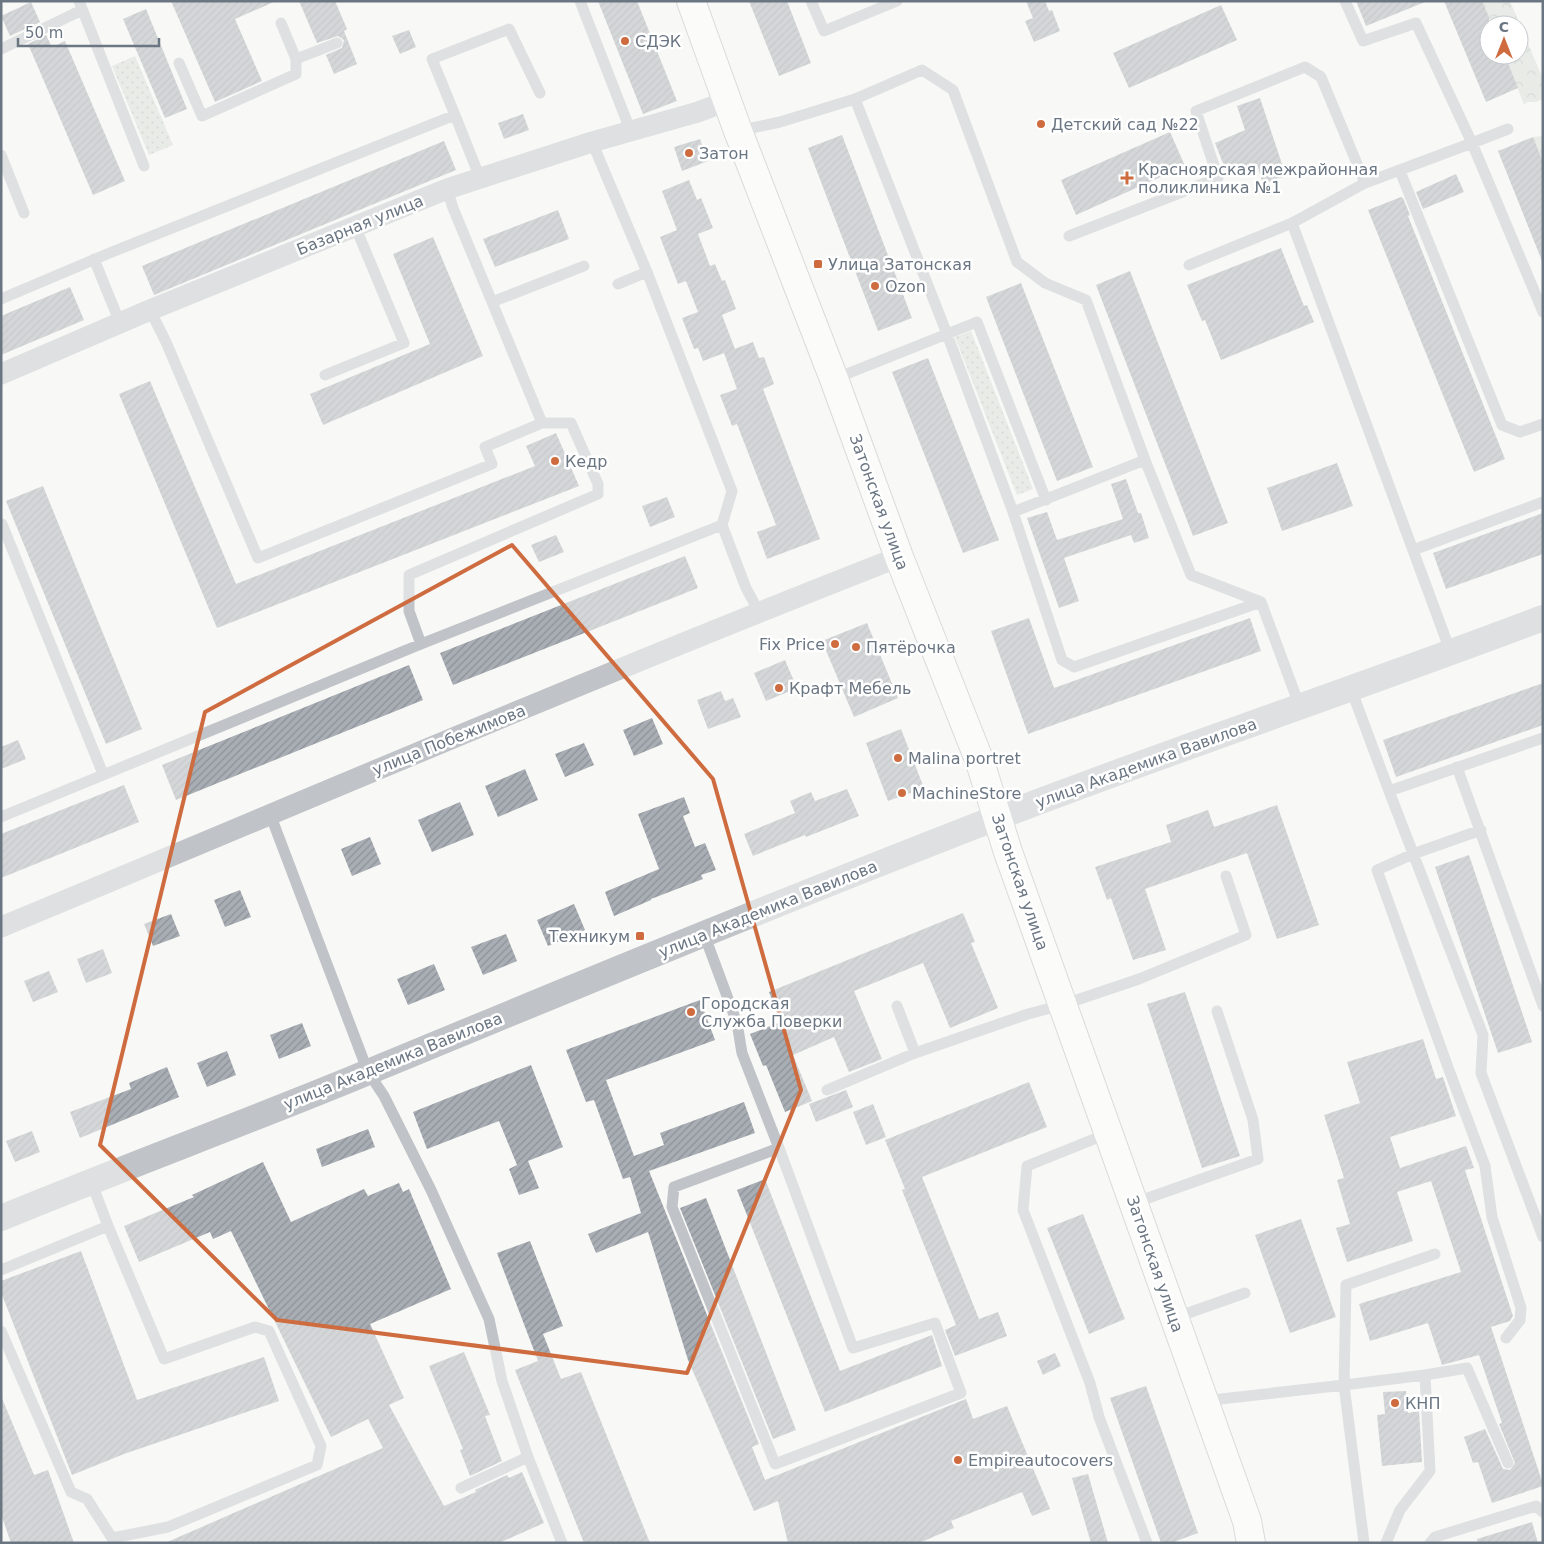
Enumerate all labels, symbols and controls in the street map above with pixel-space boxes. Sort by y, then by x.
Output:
scale bar [18,15,159,47]
north arrow [1479,15,1529,65]
text: С [1499,19,1509,35]
text: 50 m [25,24,63,42]
place label: СДЭК [635,32,682,51]
marker: СДЭК [619,35,631,47]
place label: Детский сад №22 [1051,115,1199,134]
marker: Детский сад №22 [1035,118,1047,130]
place label: Затон [699,144,749,163]
marker: Затон [683,147,695,159]
place label: Красноярская межрайонная поликлиника №1 [1138,160,1378,197]
marker: Красноярская межрайонная поликлиника №1 [1120,171,1134,185]
street label: Базарная улица [294,191,426,259]
place label: Улица Затонская [828,255,972,274]
marker: Улица Затонская [812,258,824,270]
place label: Ozon [885,277,926,296]
marker: Ozon [869,280,881,292]
street label: Затонская улица [846,431,912,573]
place label: Кедр [565,452,607,471]
marker: Кедр [549,455,561,467]
place label: Fix Price [759,635,825,654]
marker: Fix Price [829,638,841,650]
place label: Пятёрочка [866,638,956,657]
marker: Пятёрочка [850,641,862,653]
place label: Крафт Мебель [789,679,911,698]
marker: Крафт Мебель [773,682,785,694]
street label: улица Побежимова [370,701,528,779]
street label: улица Академика Вавилова [1033,714,1259,812]
place label: Malina portret [908,749,1021,768]
marker: Malina portret [892,752,904,764]
place label: MachineStore [912,784,1021,803]
marker: MachineStore [896,787,908,799]
street label: Затонская улица [988,811,1052,953]
street label: улица Академика Вавилова [656,856,880,962]
place label: Техникум [548,927,630,946]
marker: Техникум [634,930,646,942]
place label: Городская Служба Поверки [701,994,842,1031]
marker: Городская Служба Поверки [685,1006,697,1018]
street label: улица Академика Вавилова [281,1008,505,1114]
street label: Затонская улица [1123,1193,1187,1335]
place label: КНП [1405,1394,1440,1413]
marker: КНП [1389,1397,1401,1409]
place label: Empireautocovers [968,1451,1113,1470]
marker: Empireautocovers [952,1454,964,1466]

